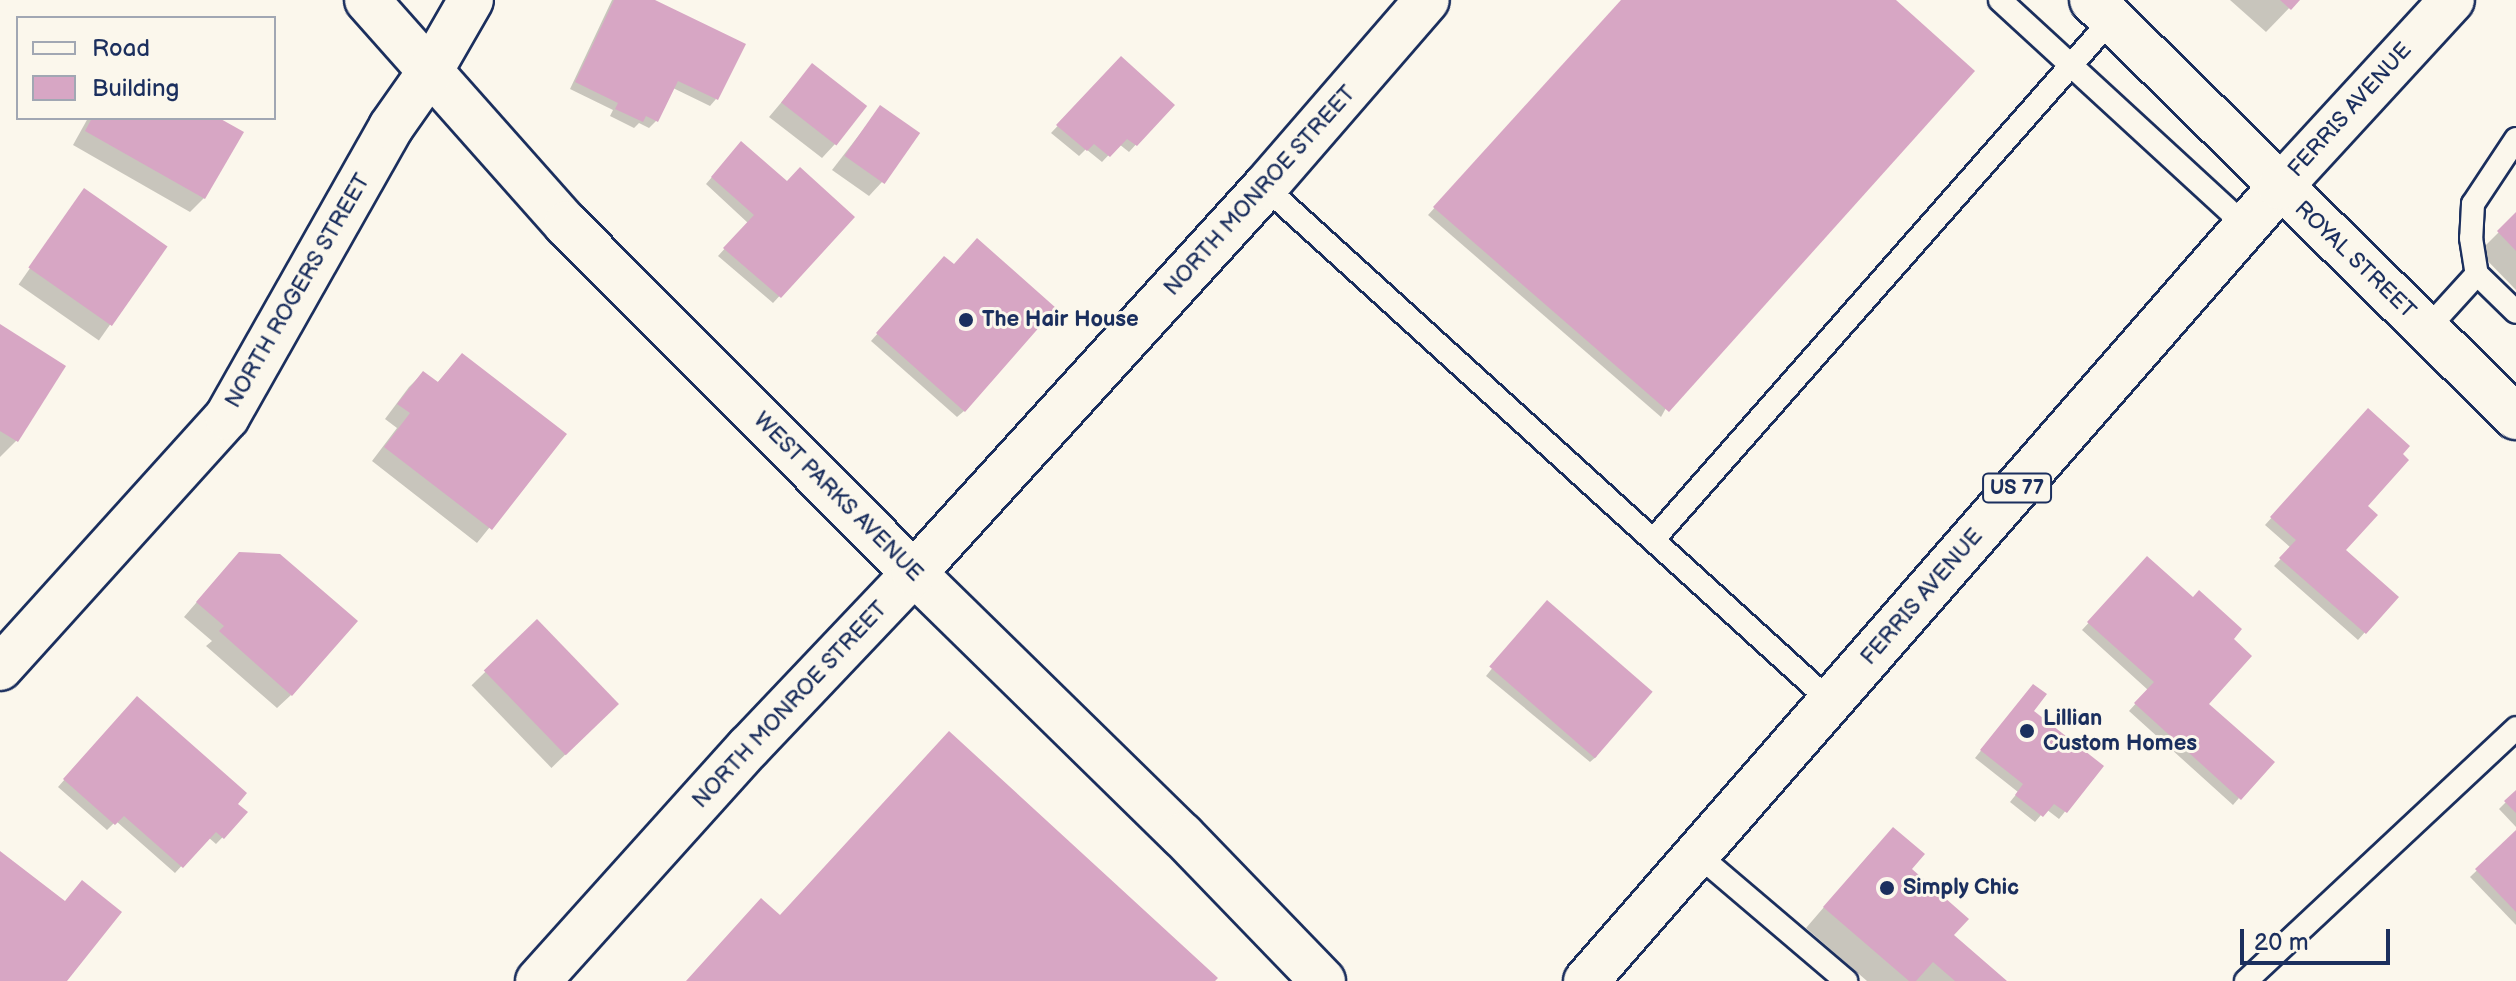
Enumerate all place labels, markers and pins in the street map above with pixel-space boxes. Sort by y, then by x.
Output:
place label: The Hair House [982,307,1139,333]
marker: The Hair House [957,311,975,329]
place label: Lillian Custom Homes [2043,705,2197,756]
marker: Lillian Custom Homes [2018,722,2036,740]
place label: Simply Chic [1903,875,2020,901]
marker: Simply Chic [1878,879,1896,897]

